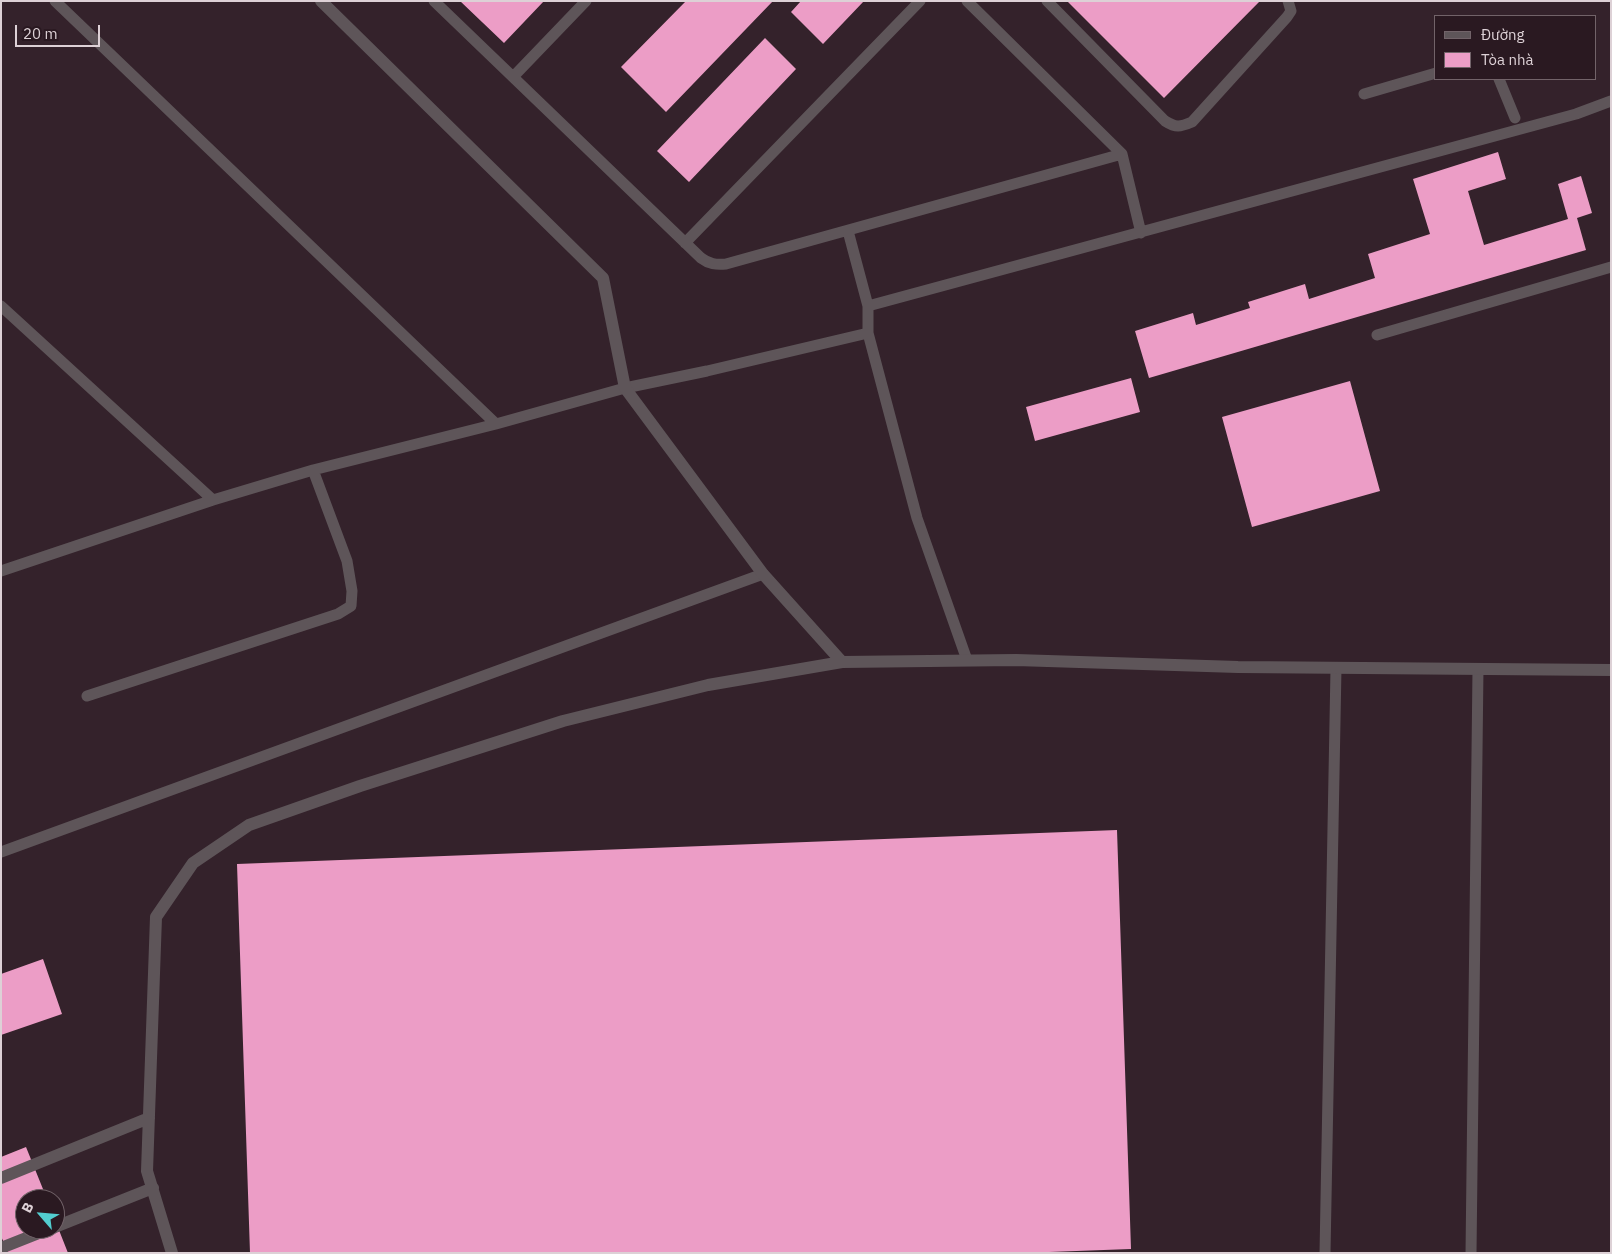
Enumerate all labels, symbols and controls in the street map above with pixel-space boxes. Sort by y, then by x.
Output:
scale bar [18,15,102,47]
legend [1434,15,1597,80]
text: 20 m [23,24,58,43]
text: Đường [1481,25,1524,44]
text: Tòa nhà [1481,50,1534,69]
north arrow [15,1189,65,1239]
text: B [17,1199,38,1216]

